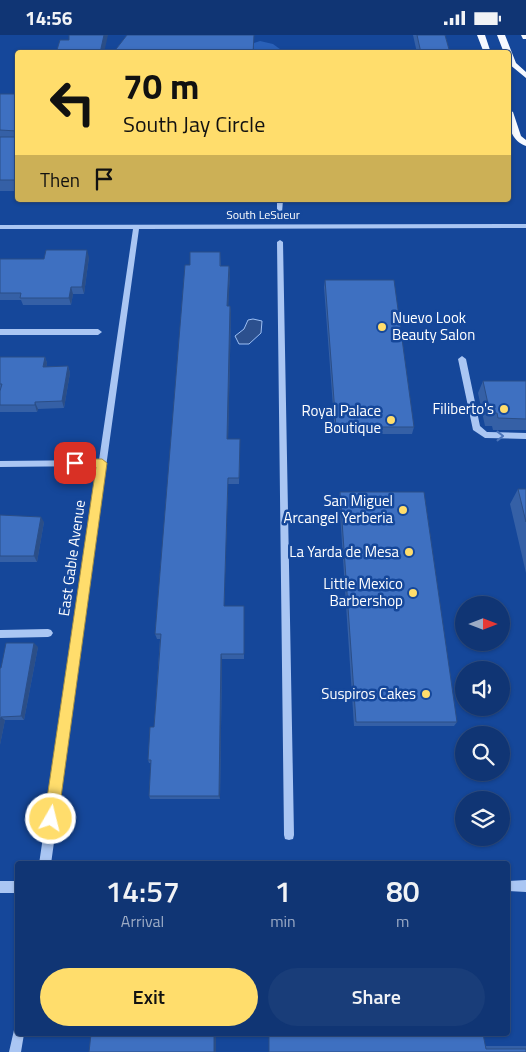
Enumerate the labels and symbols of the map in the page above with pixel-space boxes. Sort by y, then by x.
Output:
street label: South LeSueur [226,205,300,224]
place label: Nuevo Look Beauty Salon [392,306,475,346]
marker: Nuevo Look Beauty Salon [376,321,388,333]
place label: Filiberto's [432,397,494,420]
place label: Royal Palace Boutique [301,399,381,439]
marker: Filiberto's [498,403,510,415]
marker: Royal Palace Boutique [385,414,397,426]
one-way arrow [496,431,504,441]
pin [54,442,96,484]
place label: San Miguel Arcangel Yerberia [284,489,393,529]
street label: East Gable Avenue [52,498,91,618]
marker: San Miguel Arcangel Yerberia [397,504,409,516]
place label: La Yarda de Mesa [289,540,399,563]
marker: La Yarda de Mesa [403,546,415,558]
place label: Little Mexico Barbershop [323,572,403,612]
marker: Little Mexico Barbershop [407,587,419,599]
north arrow [455,596,510,651]
place label: Suspiros Cakes [321,682,416,705]
marker: Suspiros Cakes [420,688,432,700]
position arrow [24,792,76,844]

